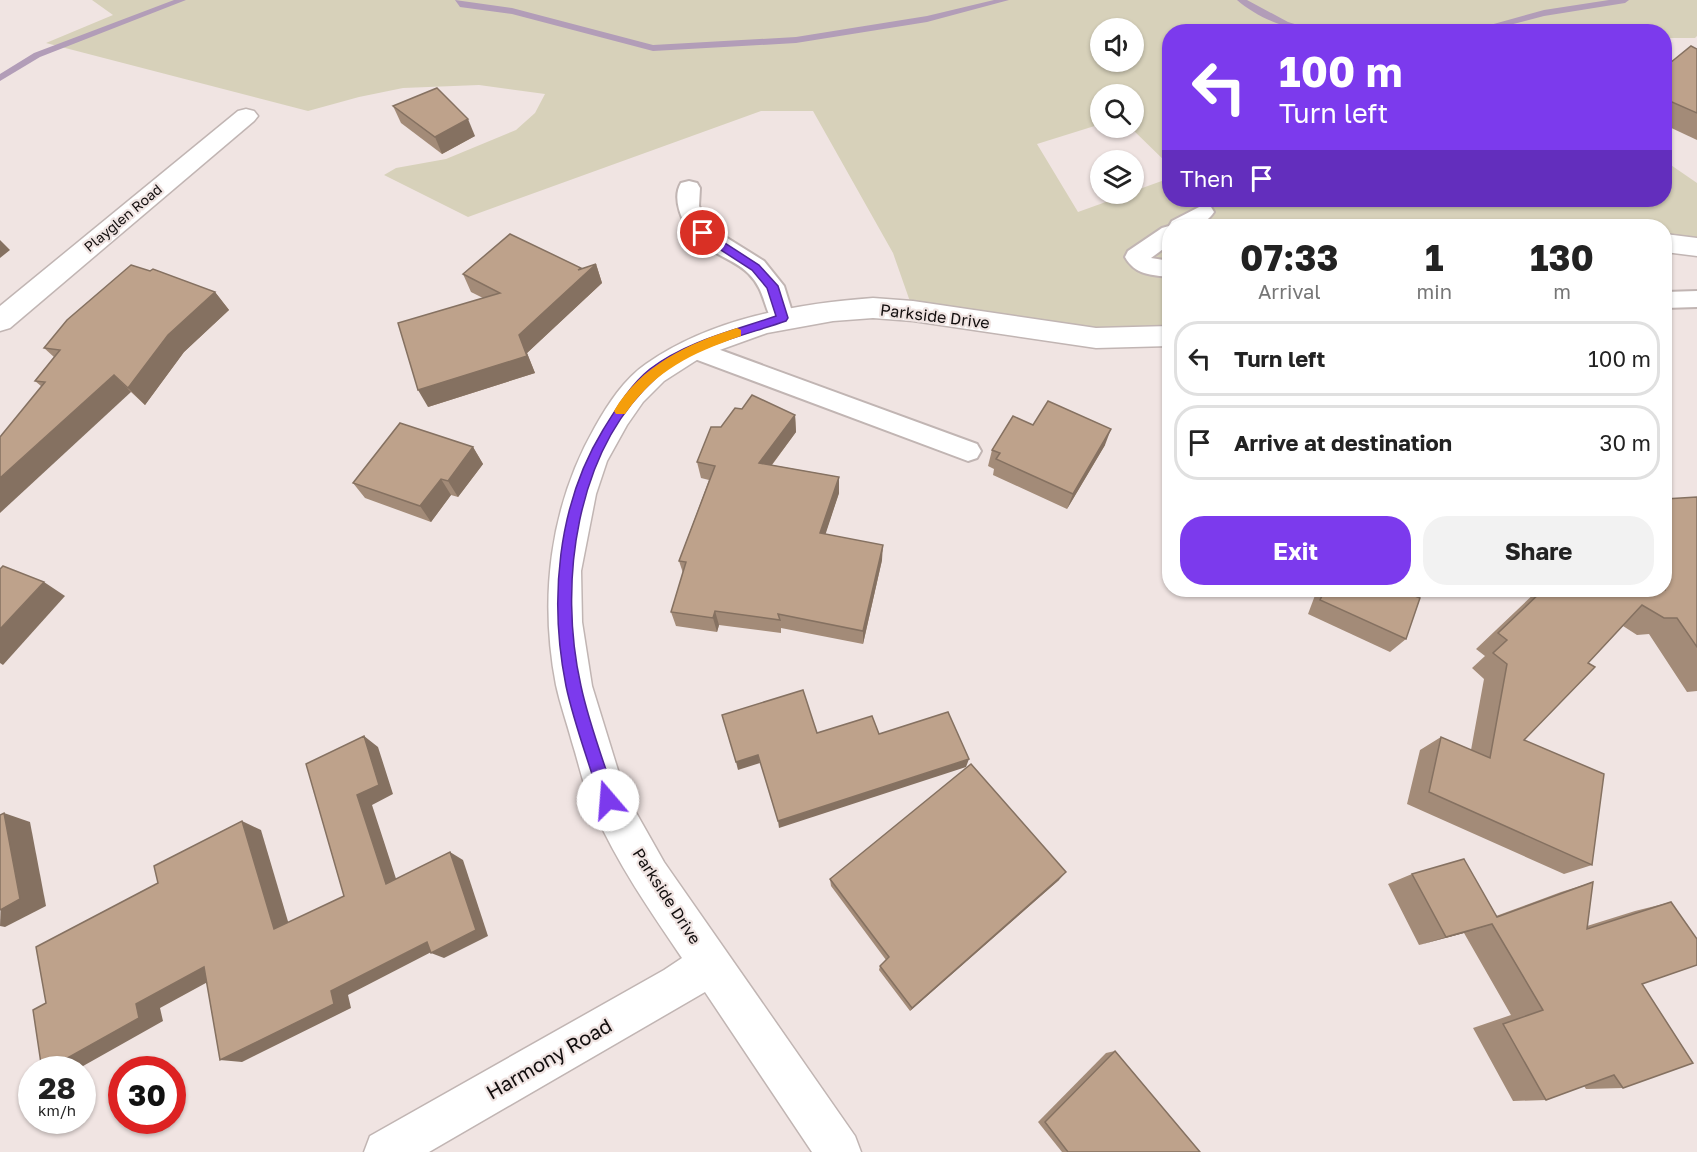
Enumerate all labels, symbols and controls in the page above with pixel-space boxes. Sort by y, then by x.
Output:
map controls [1090,18,1144,204]
button: sound [1090,18,1144,72]
text: 100 m [1279,46,1402,96]
icon: left [1180,48,1258,126]
button: search [1090,84,1144,138]
text: Turn left [1279,97,1388,129]
button: layers [1090,150,1144,204]
icon: arrive [1245,162,1278,195]
text: Then [1180,165,1233,192]
street label: Playglen Road [80,180,165,255]
pin [677,207,728,258]
icon: arrive [686,216,719,249]
text: 07:33 [1240,236,1339,279]
text: 1 [1425,236,1444,279]
text: 130 [1530,236,1594,279]
text: Arrival [1258,279,1321,303]
text: min [1417,279,1452,303]
text: m [1553,279,1571,303]
street label: Parkside Drive [879,299,991,333]
icon: left [1183,342,1216,375]
text: Turn left [1234,345,1325,372]
text: 100 m [1588,345,1651,372]
icon: arrive [1183,426,1216,459]
text: Arrive at destination [1234,429,1452,456]
text: 30 m [1600,429,1651,456]
button: Exit [1180,516,1411,585]
button: Share [1423,516,1654,585]
position arrow [576,768,640,832]
street label: Parkside Drive [629,844,705,948]
street label: Harmony Road [481,1012,616,1104]
speed limit sign: 30 [108,1056,186,1134]
text: 28 [38,1070,76,1106]
text: km/h [38,1101,76,1119]

